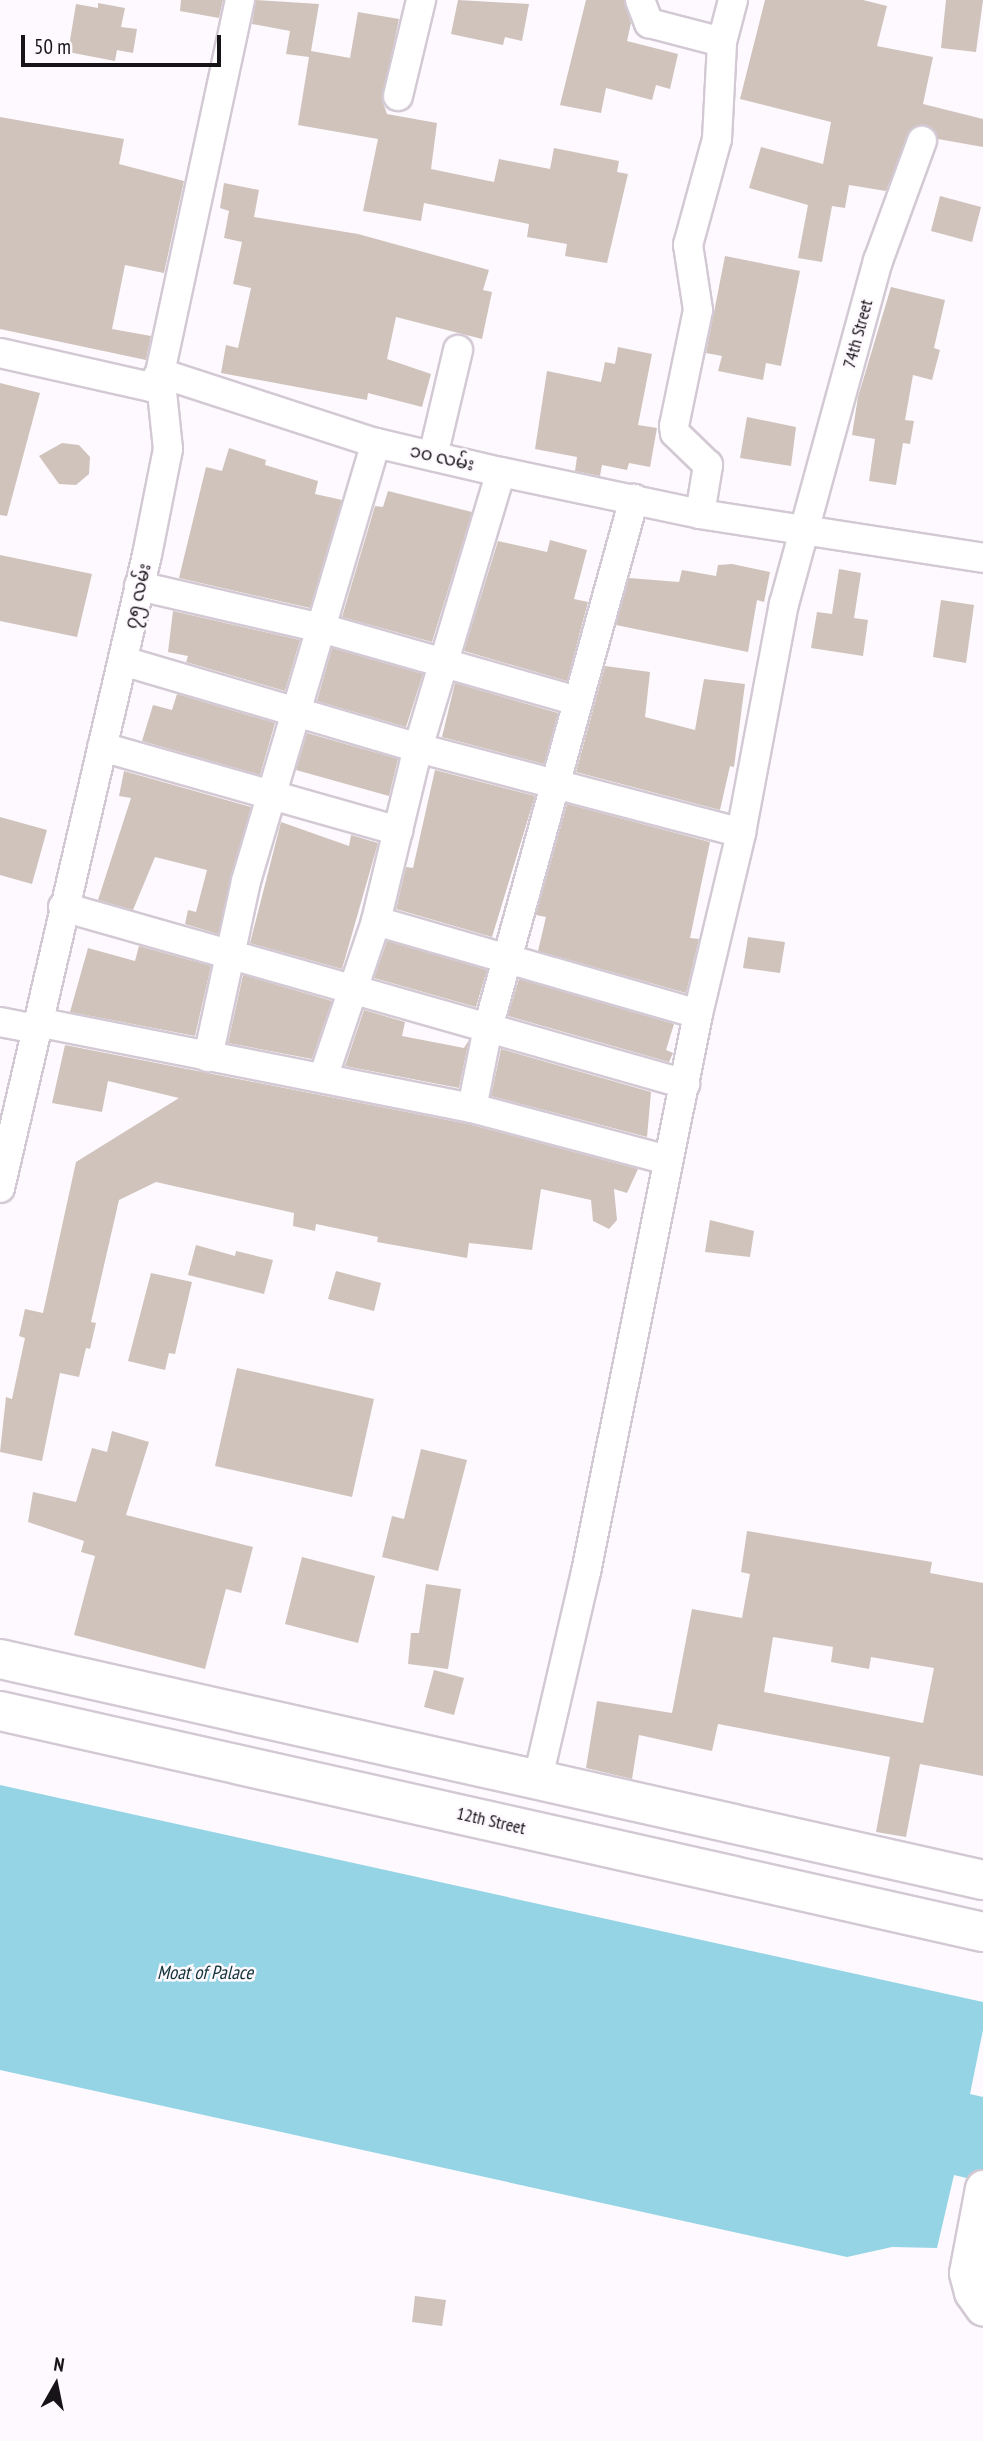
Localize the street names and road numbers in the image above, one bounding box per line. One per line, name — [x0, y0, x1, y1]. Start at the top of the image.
street label: 74th Street — [838, 297, 878, 371]
street label: ၁၀ လမ်း — [408, 440, 476, 476]
street label: ၇၅ လမ်း — [120, 561, 156, 631]
street label: 12th Street — [454, 1803, 528, 1839]

